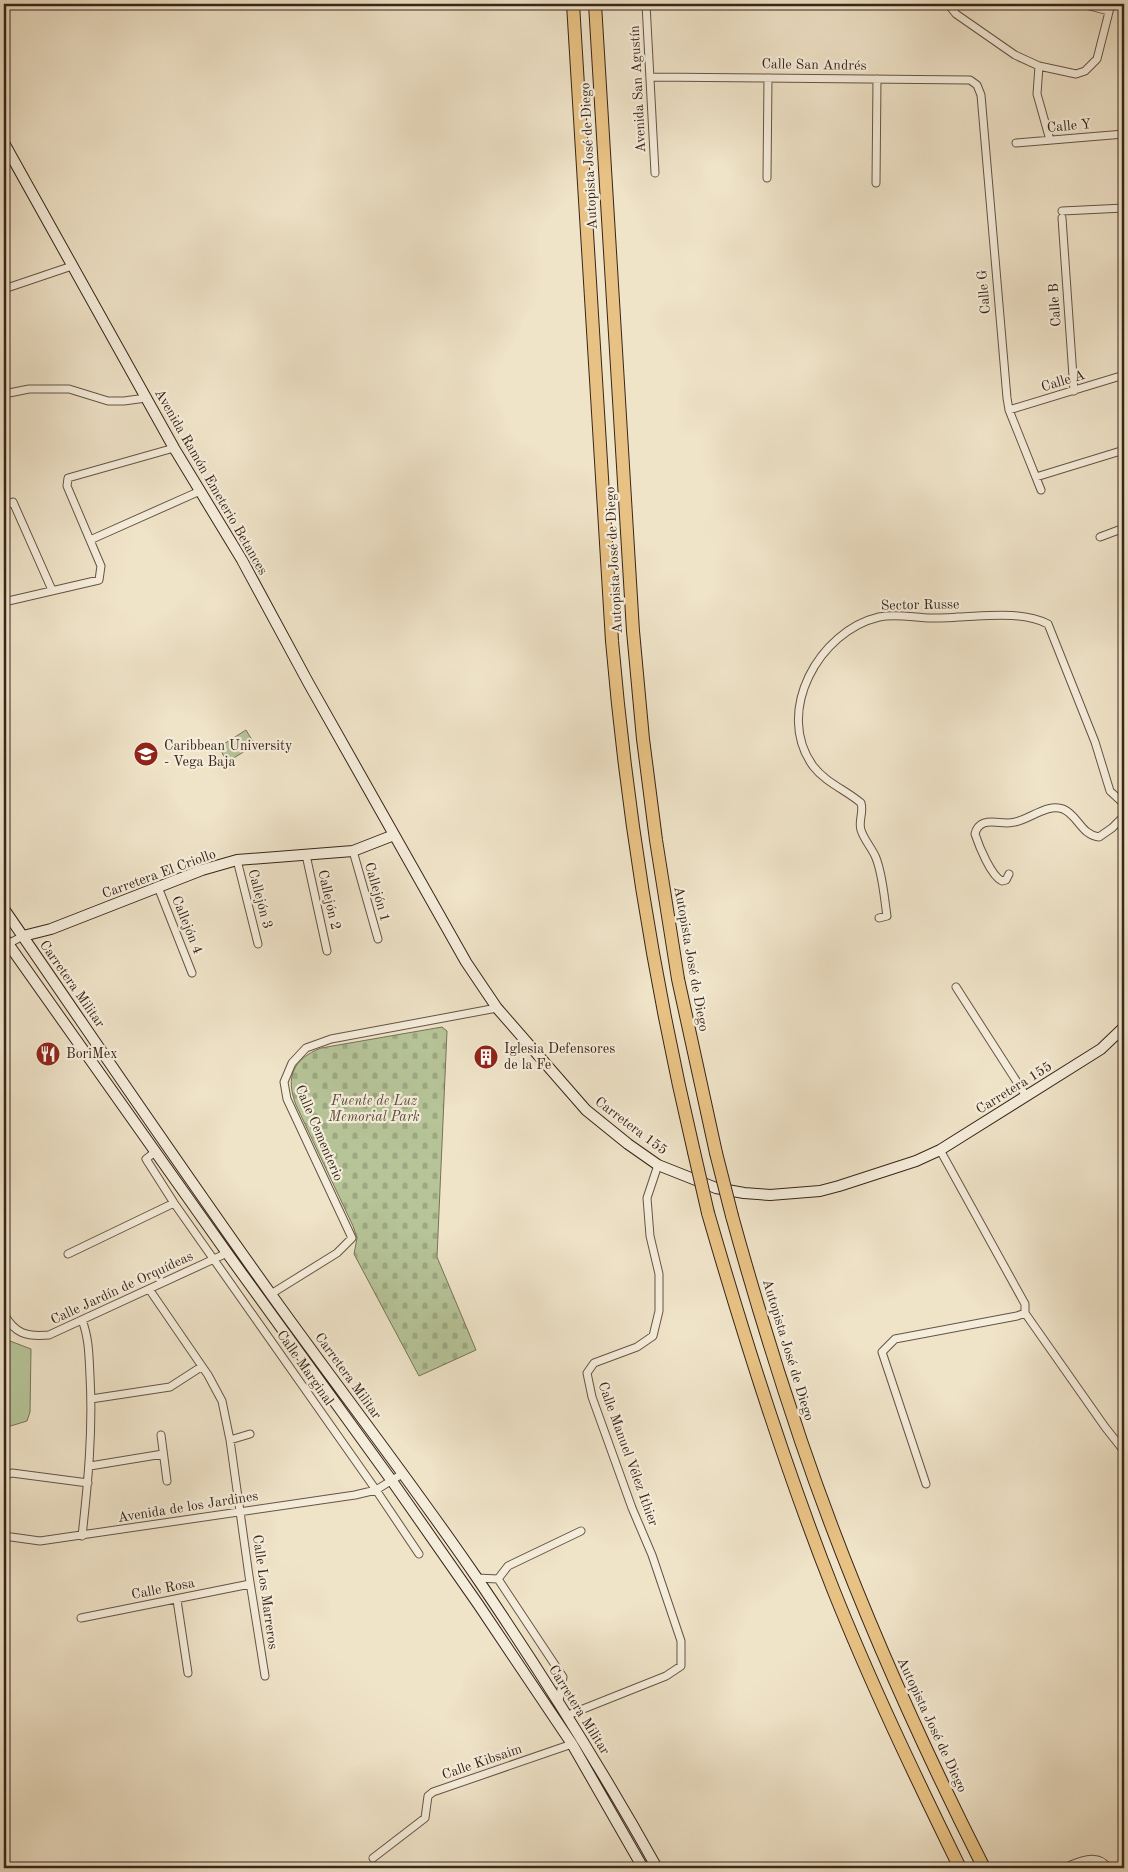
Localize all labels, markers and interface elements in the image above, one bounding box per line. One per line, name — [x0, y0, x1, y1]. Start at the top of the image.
street label: Avenida San Agustín — [628, 24, 648, 153]
street label: Calle San Andrés — [761, 57, 867, 73]
street label: Autopista José de Diego — [578, 82, 600, 230]
street label: Calle Y — [1046, 117, 1092, 135]
street label: Calle G — [975, 269, 993, 315]
street label: Calle B — [1046, 283, 1064, 327]
street label: Calle A — [1039, 368, 1087, 394]
street label: Avenida Ramón Emeterio Betances — [152, 387, 270, 577]
street label: Autopista José de Diego — [603, 486, 625, 634]
street label: Sector Russe — [880, 597, 960, 613]
place label: Caribbean University - Vega Baja — [164, 739, 293, 769]
school or university icon: Caribbean University - Vega Baja — [133, 741, 159, 767]
street label: Carretera El Criollo — [100, 847, 218, 901]
street label: Callejón 1 — [362, 861, 392, 923]
street label: Callejón 3 — [245, 868, 275, 930]
street label: Callejón 2 — [315, 869, 343, 931]
street label: Autopista José de Diego — [671, 885, 711, 1033]
street label: Callejón 4 — [169, 894, 205, 956]
street label: Carretera Militar — [37, 938, 107, 1030]
restaurant icon: BoriMex — [35, 1041, 61, 1067]
place label: Iglesia Defensores de la Fe — [504, 1042, 615, 1072]
building icon: Iglesia Defensores de la Fe — [473, 1044, 499, 1070]
place label: BoriMex — [66, 1047, 118, 1061]
street label: Carretera 155 — [974, 1059, 1054, 1117]
street label: Calle Cementerio — [292, 1083, 346, 1183]
park label: Fuente de Luz Memorial Park — [327, 1094, 420, 1124]
street label: Carretera 155 — [592, 1094, 670, 1158]
street label: Calle Jardín de Orquídeas — [49, 1249, 195, 1327]
street label: Autopista José de Diego — [760, 1278, 816, 1422]
street label: Calle Marginal — [274, 1328, 336, 1408]
street label: Carretera Militar — [312, 1330, 384, 1422]
street label: Calle Manuel Vélez Ithier — [595, 1380, 661, 1528]
street label: Avenida de los Jardines — [117, 1489, 259, 1525]
street label: Calle Los Marreros — [250, 1534, 280, 1650]
street label: Calle Rosa — [130, 1576, 196, 1602]
street label: Autopista José de Diego — [895, 1655, 969, 1795]
street label: Carretera Militar — [546, 1663, 612, 1757]
street label: Calle Kibsaim — [440, 1742, 524, 1782]

